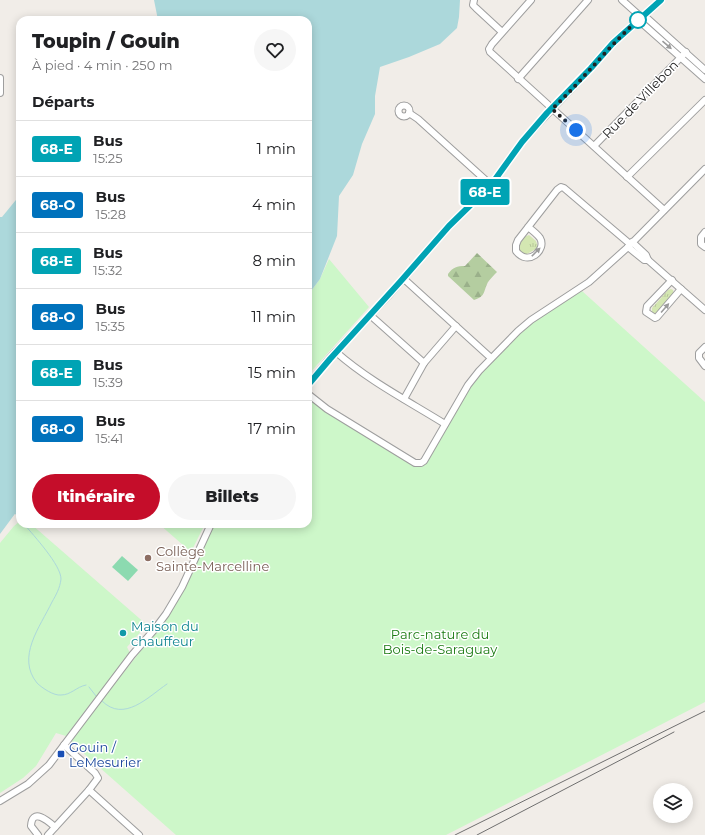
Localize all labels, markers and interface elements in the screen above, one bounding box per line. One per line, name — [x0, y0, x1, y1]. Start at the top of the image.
unlabelled marker — [629, 11, 647, 29]
button: heart — [254, 29, 296, 71]
text: Toupin / Gouin — [32, 30, 180, 53]
one-way arrow — [661, 41, 672, 50]
text: À pied · 4 min · 250 m — [32, 57, 173, 73]
street label: Rue de Villebon — [599, 57, 681, 141]
text: Départs — [32, 92, 95, 111]
your location — [566, 120, 586, 140]
text: Bus — [93, 131, 123, 150]
text: 1 min — [257, 139, 296, 158]
text: 68-E — [40, 140, 73, 158]
text: 15:25 — [93, 150, 123, 166]
line badge: 68-E — [457, 179, 513, 205]
text: 68-E — [469, 183, 501, 201]
text: Bus — [95, 187, 125, 206]
text: 4 min — [252, 195, 296, 214]
text: 68-O — [40, 196, 75, 214]
text: 15:28 — [95, 206, 126, 222]
text: Bus — [93, 243, 123, 262]
one-way arrow — [531, 247, 541, 257]
text: 8 min — [252, 251, 296, 270]
text: 68-E — [40, 252, 73, 270]
text: 15:32 — [93, 262, 122, 278]
text: Bus — [95, 299, 125, 318]
one-way arrow — [660, 303, 670, 313]
text: 11 min — [251, 307, 296, 326]
text: 68-O — [40, 308, 75, 326]
text: 15:35 — [95, 318, 125, 334]
text: Bus — [93, 355, 123, 374]
text: 15 min — [248, 363, 296, 382]
text: 68-E — [40, 364, 73, 382]
text: 15:39 — [93, 374, 123, 390]
text: Bus — [95, 411, 125, 430]
text: 17 min — [248, 419, 296, 438]
text: 68-O — [40, 420, 75, 438]
text: 15:41 — [95, 430, 123, 446]
button: Itinéraire — [32, 474, 160, 520]
button: Billets — [168, 474, 296, 520]
place label: Collège Sainte-Marcelline — [156, 543, 269, 574]
marker: Collège Sainte-Marcelline — [143, 553, 153, 563]
place label: Maison du chauffeur — [131, 618, 199, 649]
park label: Parc-nature du Bois-de-Saraguay — [383, 626, 498, 657]
marker: Maison du chauffeur — [118, 628, 128, 638]
place label: Gouin / LeMesurier — [69, 739, 141, 770]
marker: Gouin / LeMesurier — [56, 749, 66, 759]
map controls — [653, 783, 693, 823]
button: layers — [653, 783, 693, 823]

